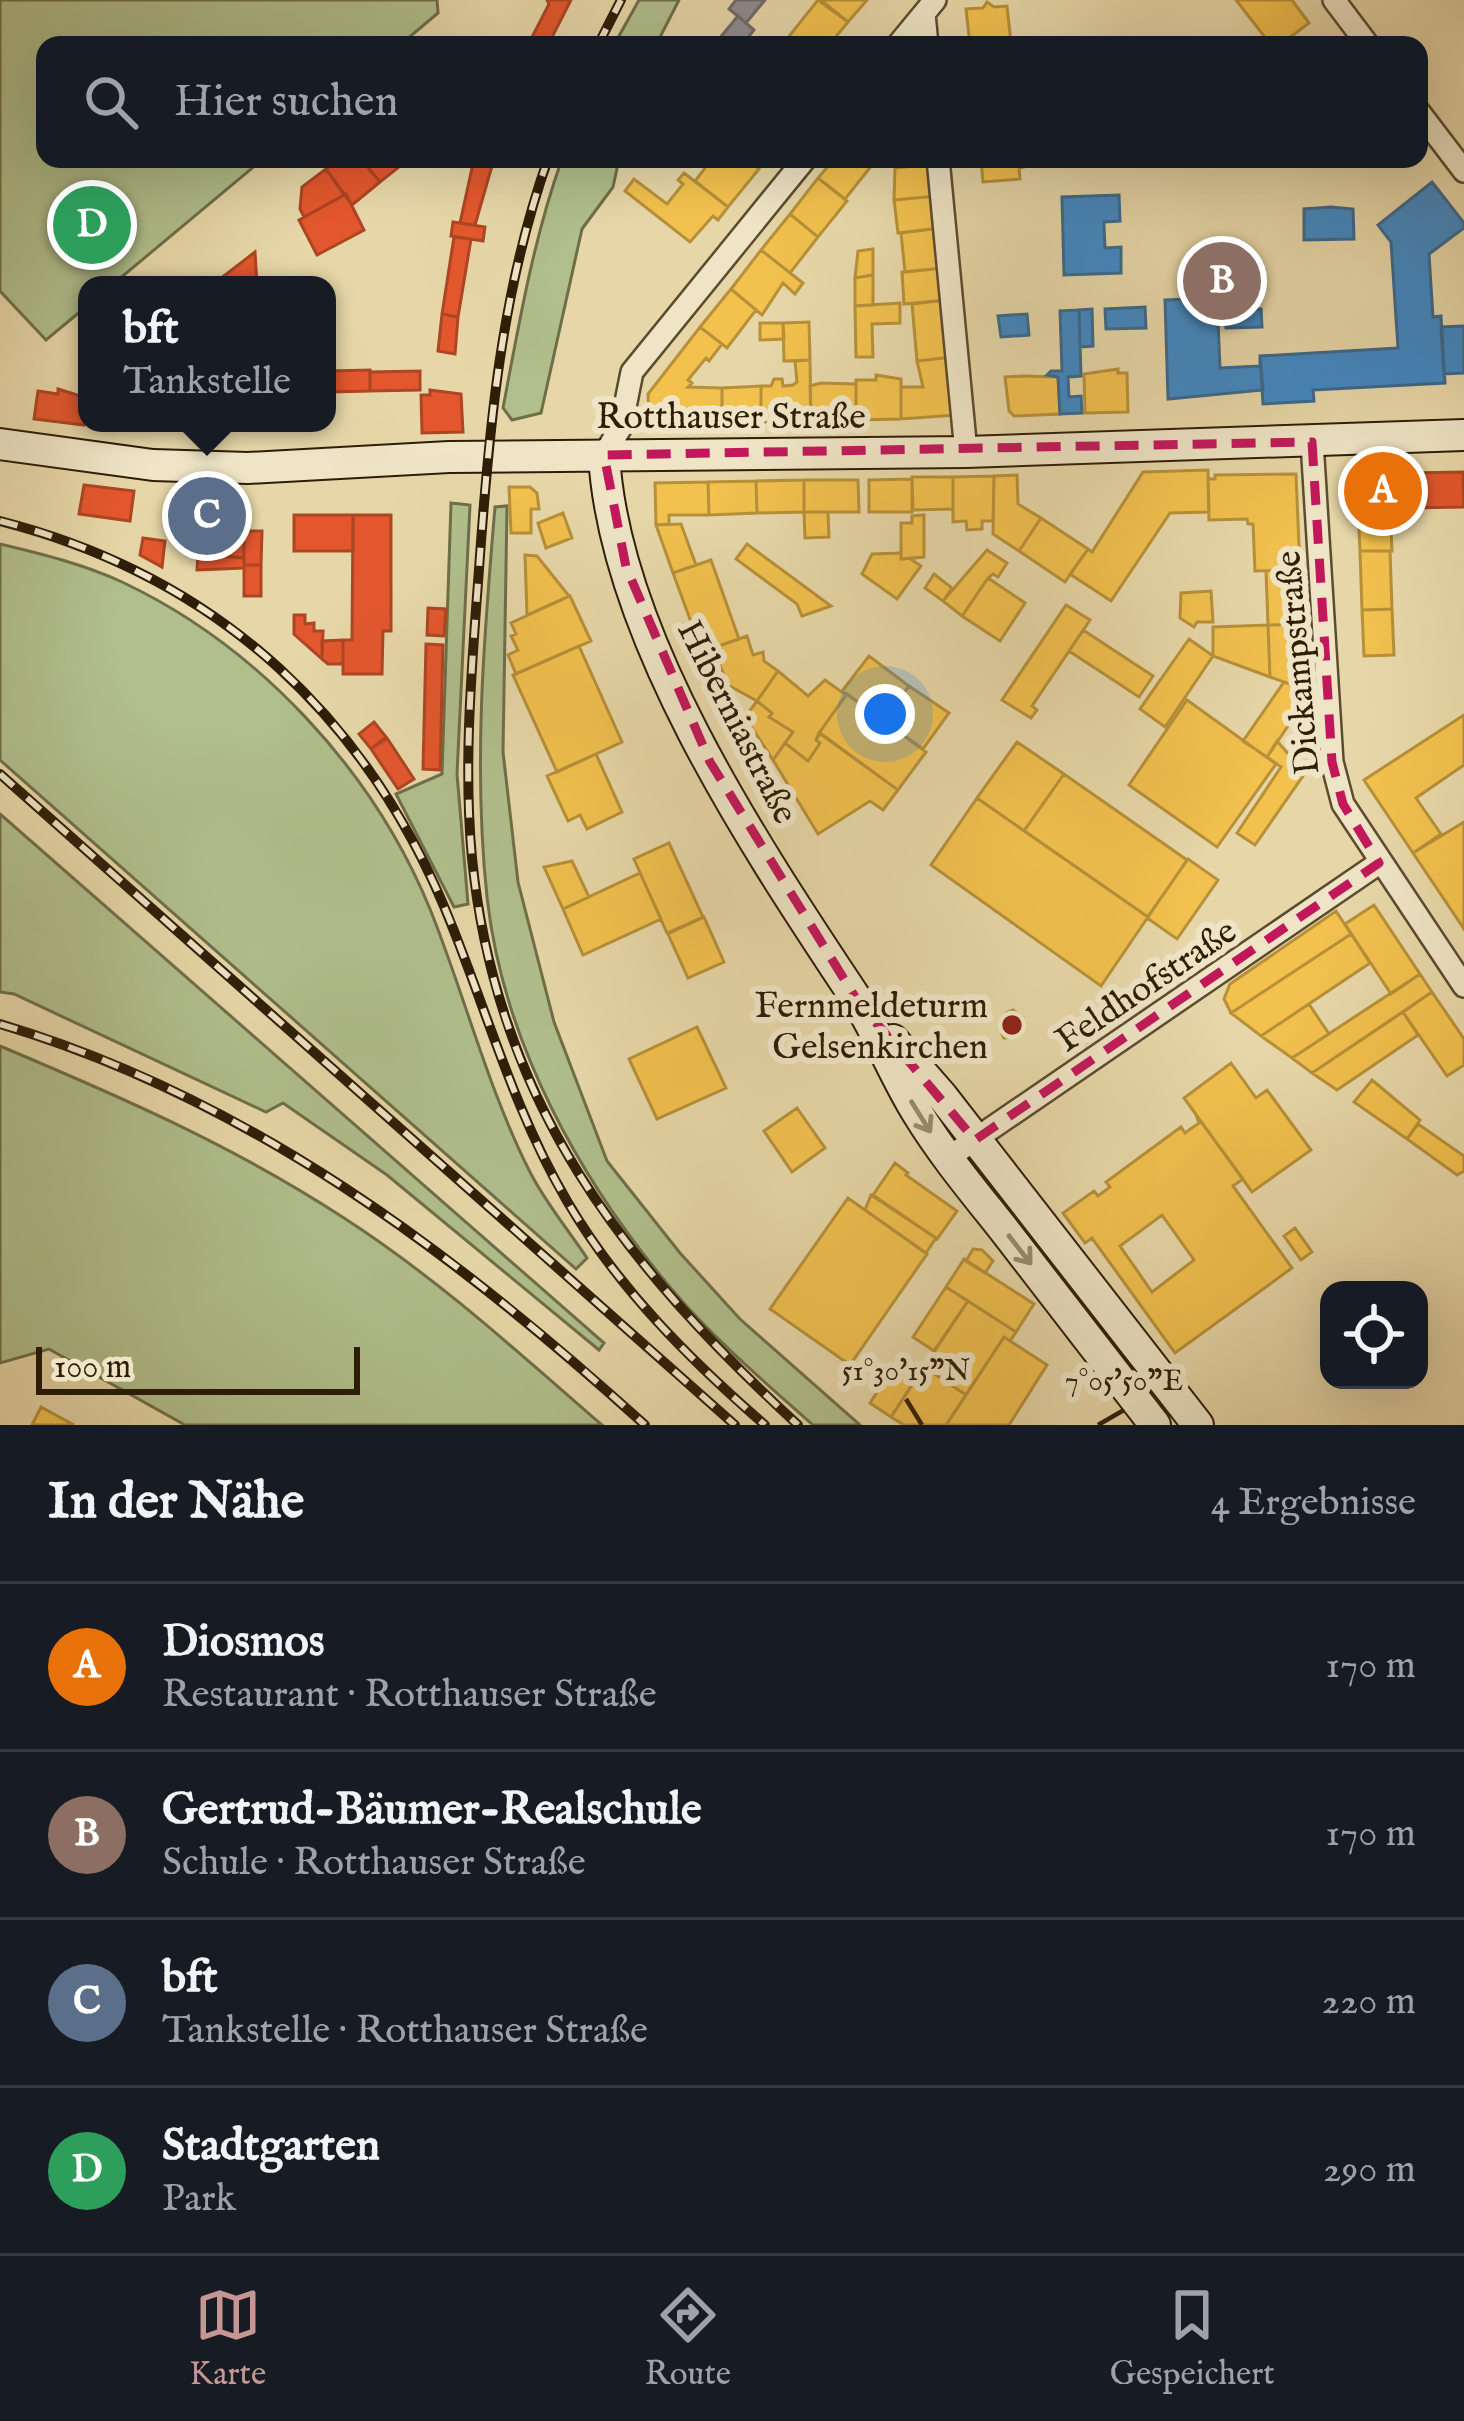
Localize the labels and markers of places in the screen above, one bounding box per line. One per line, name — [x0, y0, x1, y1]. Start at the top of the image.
pin: D — [53, 180, 131, 270]
pin: B — [1183, 236, 1261, 326]
pin: A — [1344, 446, 1422, 536]
pin: C — [168, 471, 246, 561]
place label: Fernmeldeturm Gelsenkirchen — [755, 984, 988, 1071]
marker: Fernmeldeturm Gelsenkirchen — [999, 1012, 1025, 1038]

